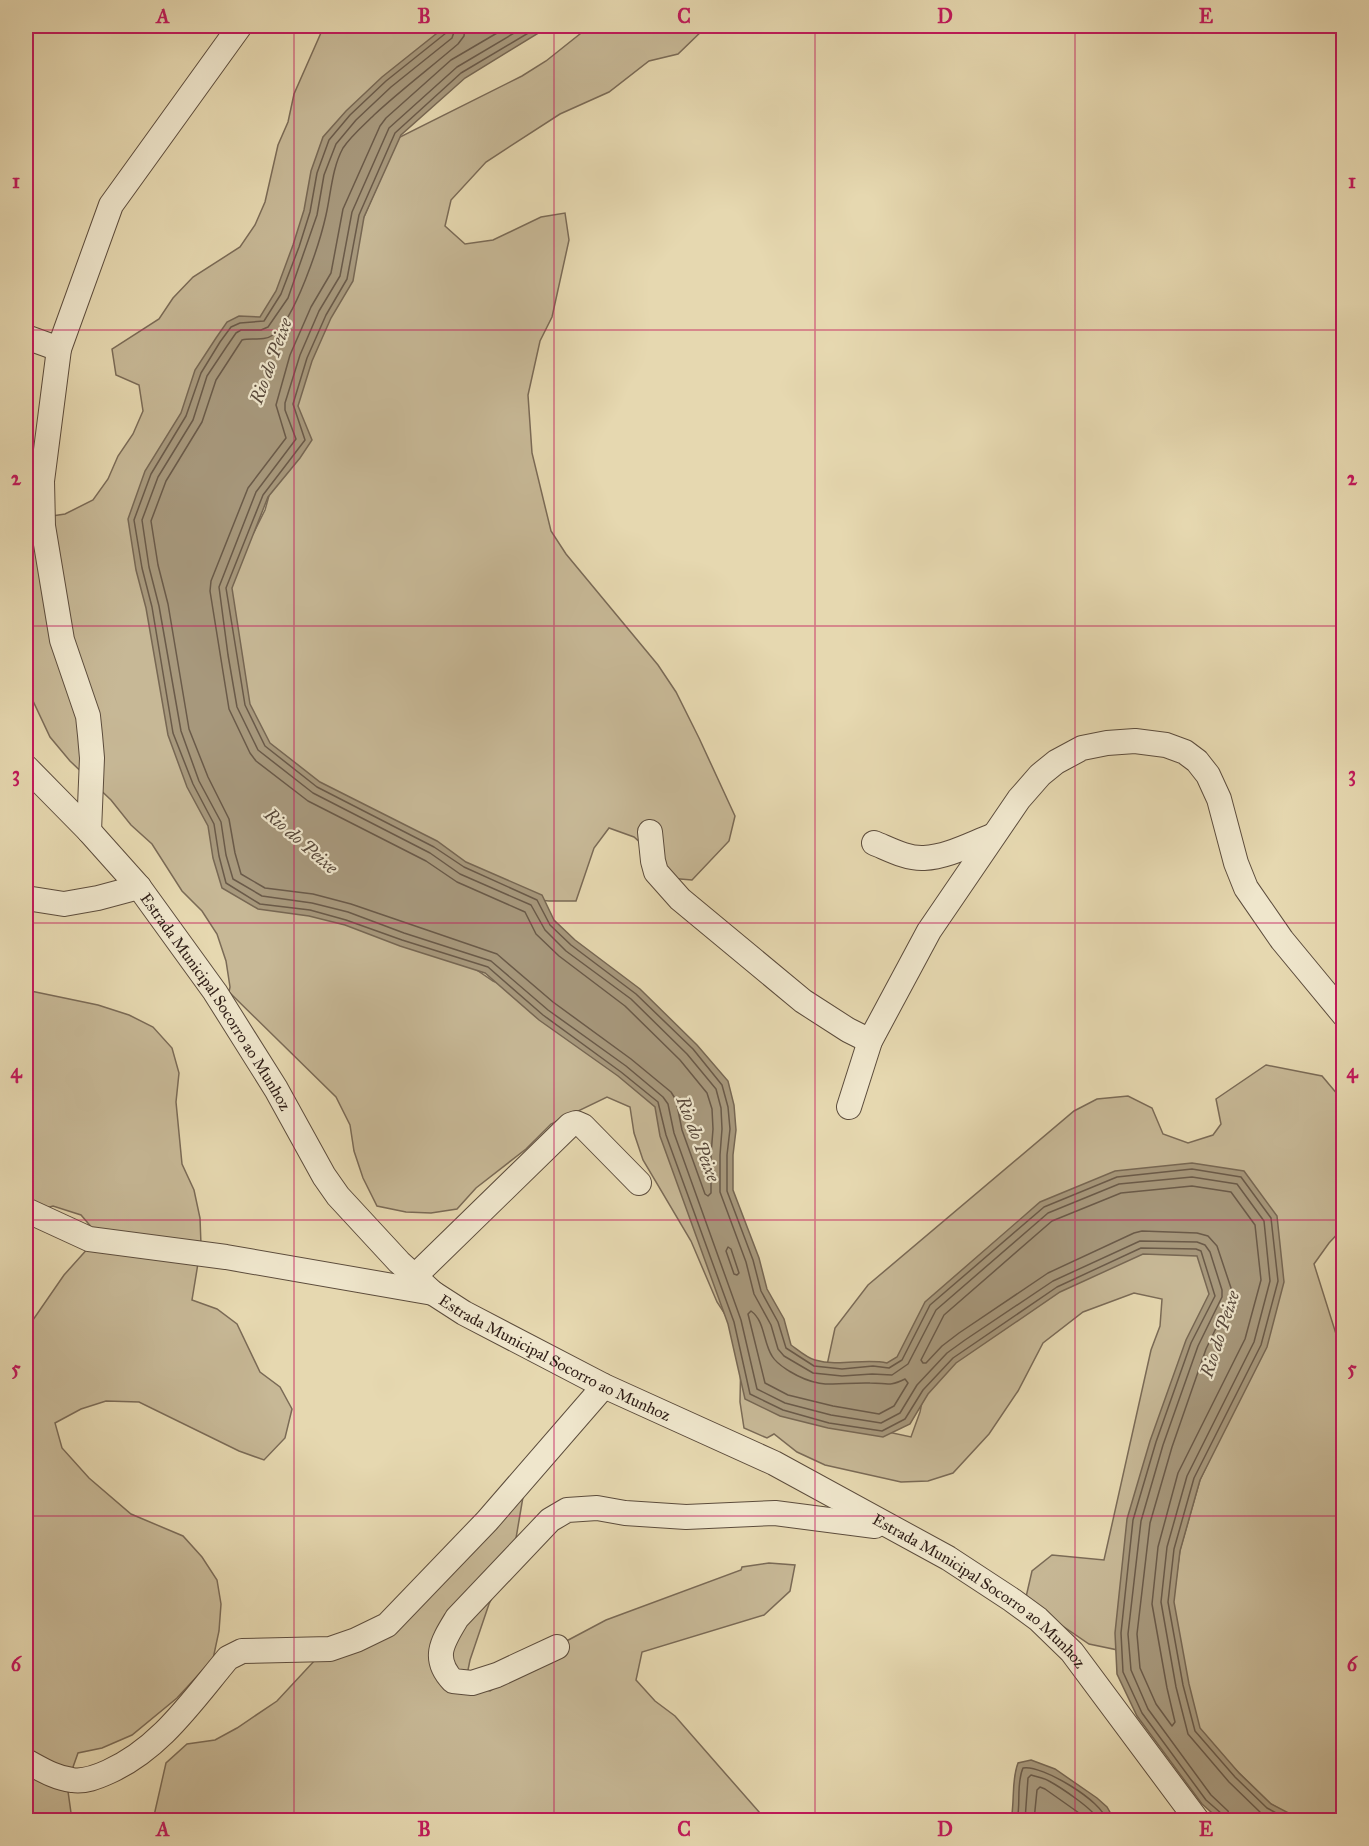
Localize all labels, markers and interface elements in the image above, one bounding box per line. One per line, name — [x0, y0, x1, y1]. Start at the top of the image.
text: A — [154, 4, 170, 28]
text: B — [417, 4, 431, 28]
text: C — [677, 4, 691, 28]
text: D — [937, 4, 953, 28]
text: E — [1199, 4, 1214, 28]
text: 1 — [12, 169, 20, 193]
text: 1 — [1348, 169, 1356, 193]
water label: Rio do Peixe — [245, 314, 297, 408]
text: 2 — [11, 466, 22, 490]
text: 2 — [1347, 466, 1358, 490]
text: 3 — [12, 762, 20, 787]
text: 3 — [1348, 762, 1356, 787]
water label: Rio do Peixe — [259, 803, 343, 880]
street label: Estrada Municipal Socorro ao Munhoz — [136, 889, 295, 1114]
text: 4 — [10, 1059, 22, 1084]
text: 4 — [1346, 1059, 1358, 1084]
water label: Rio do Peixe — [671, 1092, 725, 1186]
water label: Rio do Peixe — [1195, 1287, 1245, 1381]
street label: Estrada Municipal Socorro ao Munhoz — [435, 1291, 674, 1425]
text: 5 — [11, 1356, 21, 1380]
text: 5 — [1347, 1356, 1357, 1380]
street label: Estrada Municipal Socorro ao Munhoz — [869, 1510, 1090, 1672]
text: 6 — [11, 1652, 23, 1676]
text: 6 — [1347, 1652, 1359, 1676]
text: A — [154, 1817, 170, 1841]
text: B — [417, 1817, 431, 1841]
text: C — [677, 1817, 691, 1841]
text: D — [937, 1817, 953, 1841]
text: E — [1199, 1817, 1214, 1841]

